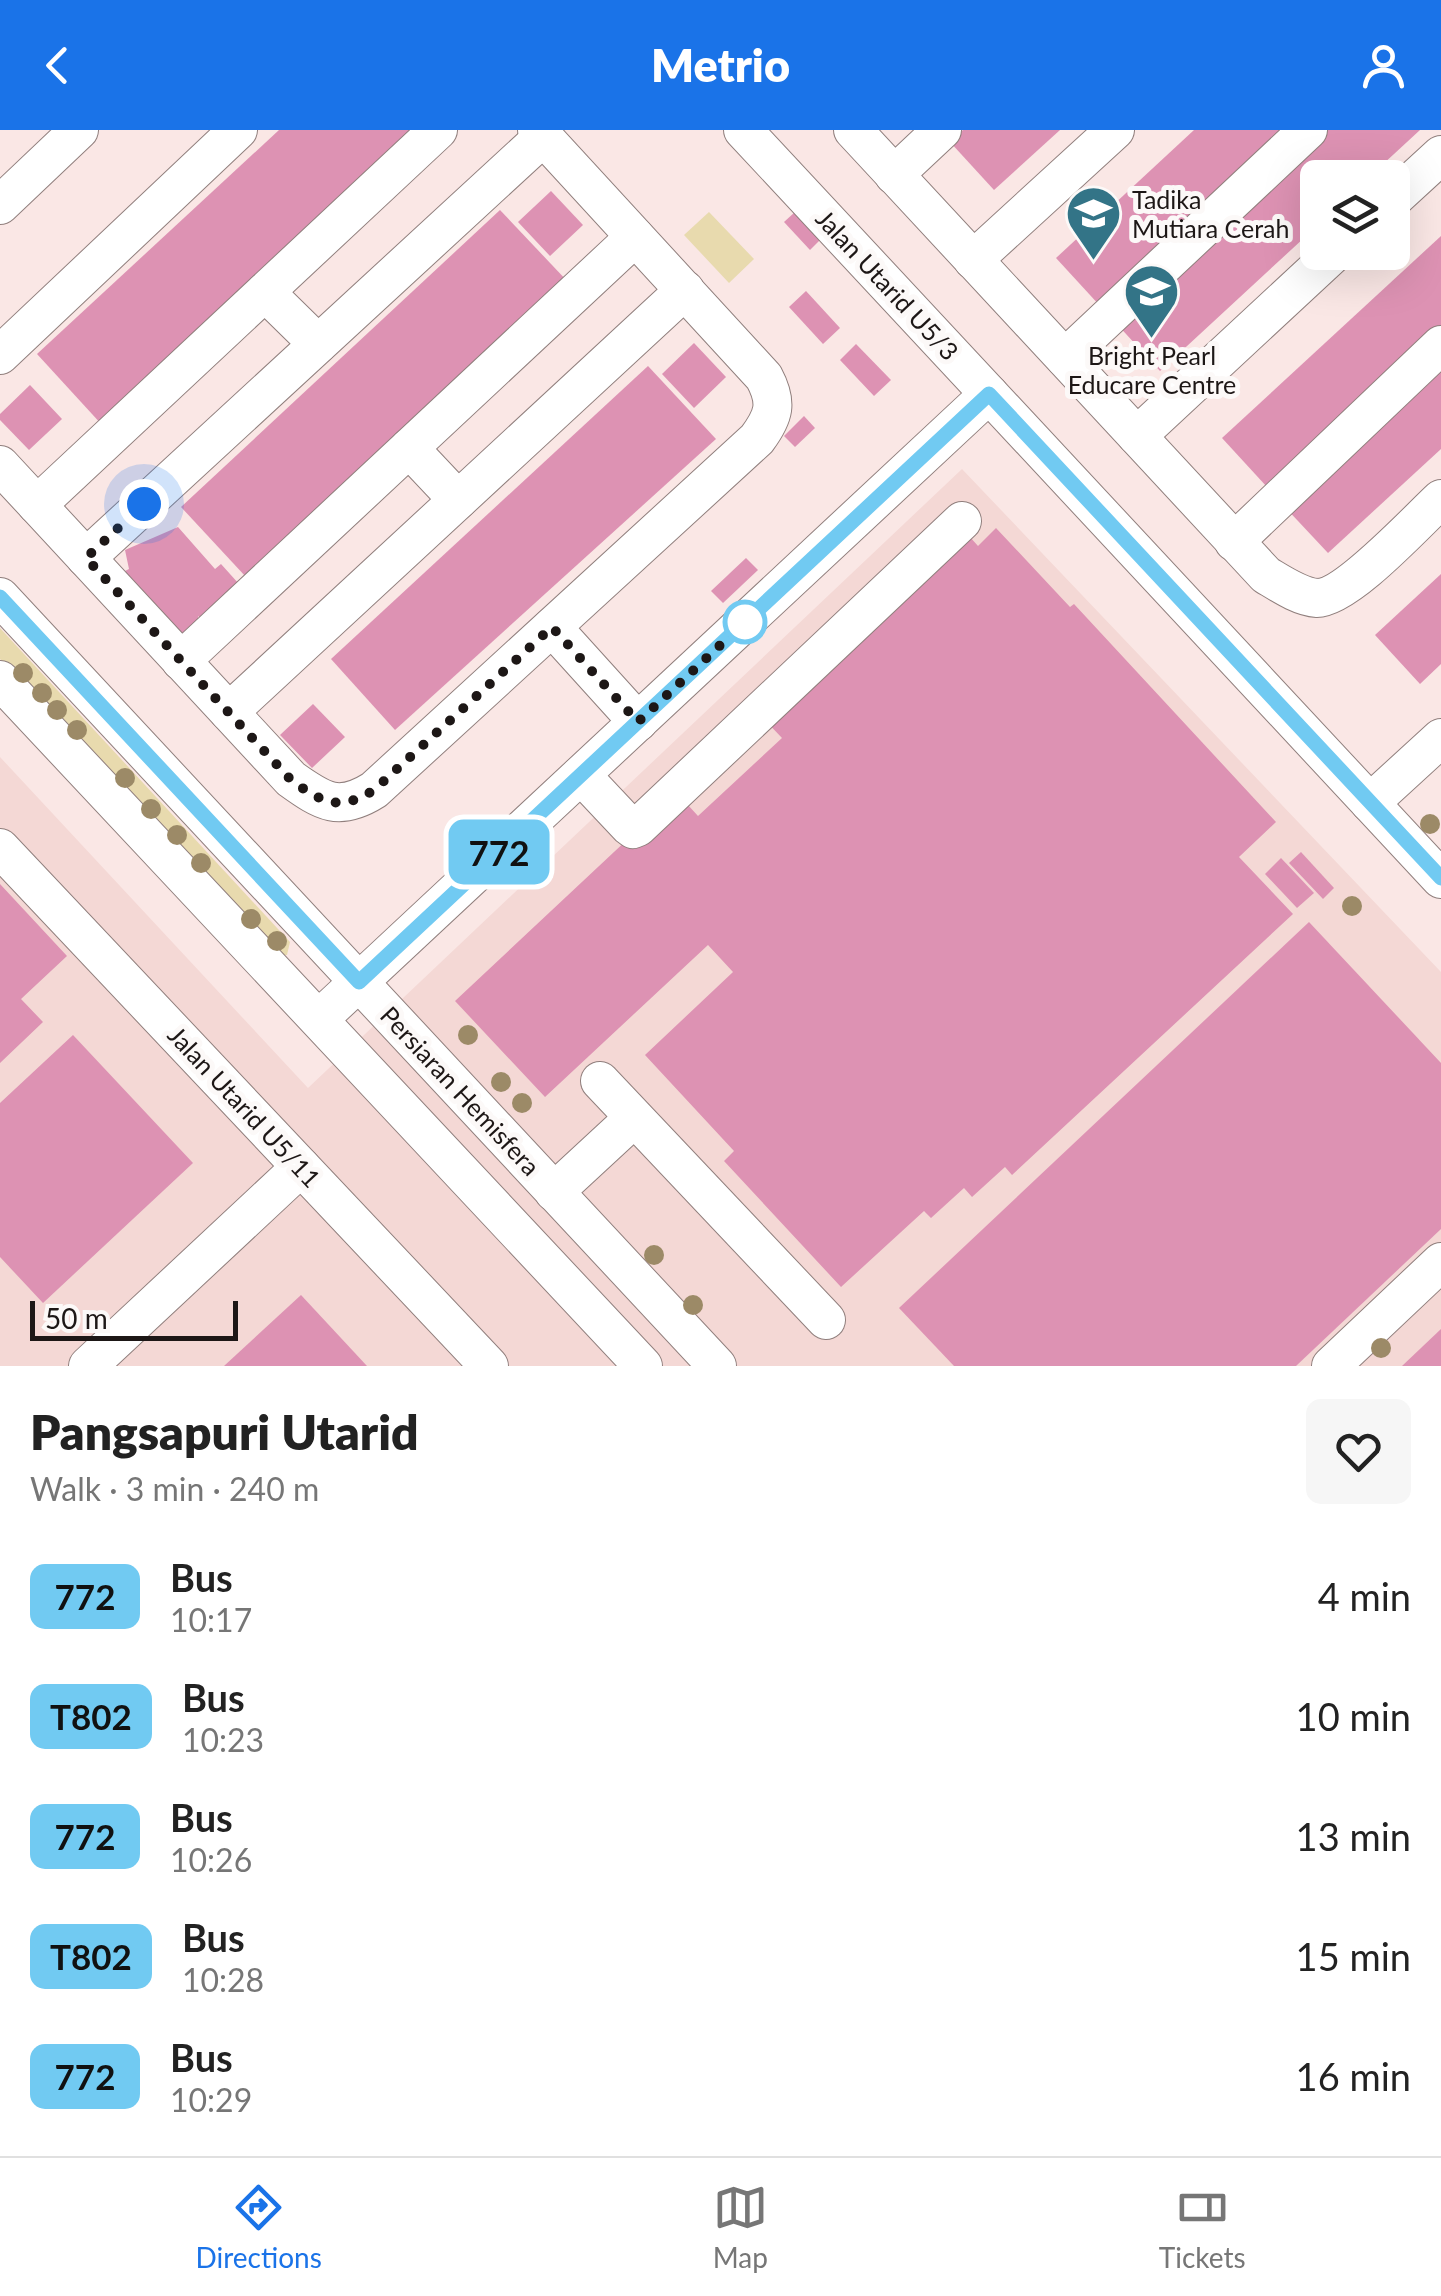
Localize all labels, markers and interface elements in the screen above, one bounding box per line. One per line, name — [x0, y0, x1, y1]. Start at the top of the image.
icon: back — [30, 38, 85, 93]
text: Metrio — [651, 38, 790, 92]
icon: person — [1356, 38, 1411, 93]
map controls — [1300, 160, 1410, 270]
button: layers — [1300, 160, 1410, 270]
school or university icon: Tadika Mutiara Cerah — [1063, 184, 1123, 263]
place label: Tadika Mutiara Cerah — [1132, 184, 1289, 243]
street label: Jalan Utarid U5/3 — [810, 203, 965, 366]
school or university icon: Bright Pearl Educare Centre — [1122, 261, 1182, 340]
place label: Bright Pearl Educare Centre — [1068, 340, 1236, 399]
your location — [119, 479, 169, 529]
unlabelled marker — [724, 601, 766, 643]
line badge: 772 — [442, 820, 556, 884]
text: 772 — [469, 831, 529, 873]
street label: Persiaran Hemisfera — [375, 1000, 547, 1181]
street label: Jalan Utarid U5/11 — [162, 1020, 327, 1193]
scale bar — [30, 1296, 238, 1340]
text: 50 m — [45, 1301, 108, 1335]
button: heart — [1306, 1399, 1411, 1504]
text: Pangsapuri Utarid — [30, 1403, 419, 1460]
text: Walk · 3 min · 240 m — [30, 1469, 319, 1508]
text: Bus — [170, 1554, 233, 1600]
text: 4 min — [1318, 1573, 1411, 1619]
text: 772 — [55, 1575, 115, 1617]
text: 10:17 — [170, 1600, 252, 1639]
text: Bus — [182, 1674, 245, 1720]
text: 10 min — [1296, 1693, 1411, 1739]
text: T802 — [50, 1695, 132, 1737]
text: 10:23 — [182, 1720, 264, 1759]
text: Bus — [170, 1794, 233, 1840]
text: 13 min — [1296, 1813, 1411, 1859]
text: 772 — [55, 1815, 115, 1857]
text: 10:26 — [170, 1840, 252, 1879]
text: Bus — [182, 1914, 245, 1960]
text: 15 min — [1296, 1933, 1411, 1979]
text: T802 — [50, 1935, 132, 1977]
text: 10:28 — [182, 1960, 264, 1999]
text: Bus — [170, 2034, 233, 2080]
text: 16 min — [1296, 2053, 1411, 2099]
text: 772 — [55, 2055, 115, 2097]
text: 10:29 — [170, 2080, 252, 2119]
tab: Directions — [195, 2180, 322, 2274]
tab: Map — [713, 2180, 768, 2274]
tab: Tickets — [1159, 2180, 1246, 2274]

